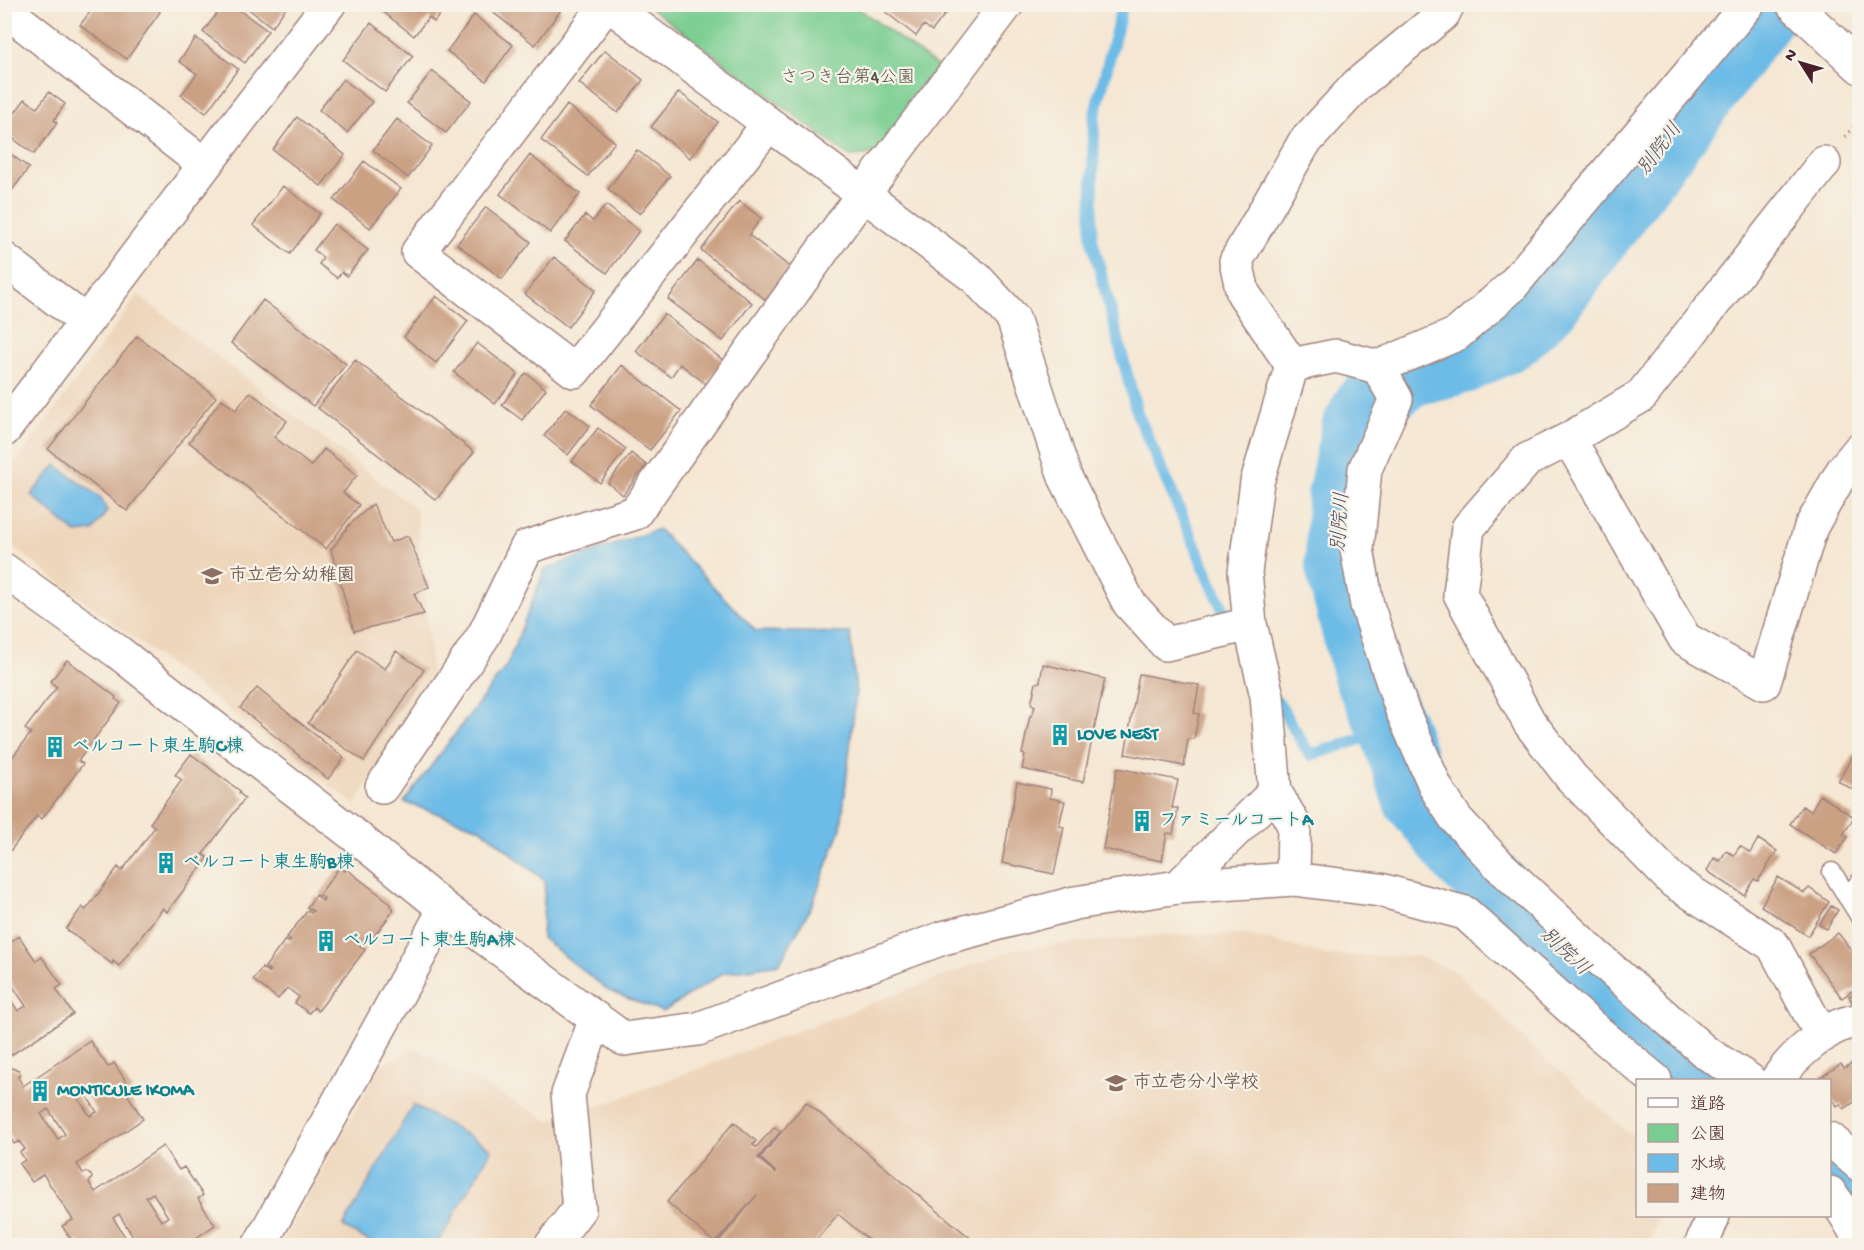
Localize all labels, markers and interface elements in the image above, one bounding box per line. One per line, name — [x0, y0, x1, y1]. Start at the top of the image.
north arrow — [1771, 33, 1831, 93]
text: N — [1781, 46, 1803, 66]
park label: さつき台第4公園 — [781, 67, 915, 89]
water label: 別院川 — [1633, 119, 1688, 181]
water label: 別院川 — [1327, 491, 1356, 553]
school or university icon: 市立壱分幼稚園 — [200, 564, 224, 588]
place label: 市立壱分幼稚園 — [229, 565, 355, 587]
building icon: LOVE NEST — [1048, 723, 1072, 747]
place label: LOVE NEST — [1077, 725, 1159, 746]
building icon: ベルコート東生駒C棟 — [43, 735, 67, 759]
place label: ベルコート東生駒C棟 — [72, 736, 244, 758]
building icon: ファミールコートA — [1130, 809, 1154, 833]
place label: ファミールコートA — [1159, 811, 1314, 832]
building icon: ベルコート東生駒B棟 — [154, 851, 178, 875]
place label: ベルコート東生駒B棟 — [183, 852, 354, 874]
water label: 別院川 — [1534, 923, 1594, 982]
building icon: ベルコート東生駒A棟 — [314, 929, 338, 953]
place label: ベルコート東生駒A棟 — [343, 930, 516, 952]
school or university icon: 市立壱分小学校 — [1104, 1071, 1128, 1095]
place label: 市立壱分小学校 — [1133, 1072, 1259, 1094]
building icon: MONTICULE IKOMA — [28, 1079, 52, 1103]
legend — [1636, 1079, 1831, 1217]
place label: MONTICULE IKOMA — [57, 1081, 195, 1102]
text: 道路 — [1690, 1094, 1726, 1116]
text: 公園 — [1690, 1125, 1726, 1146]
text: 水域 — [1690, 1154, 1726, 1176]
text: 建物 — [1690, 1184, 1726, 1206]

